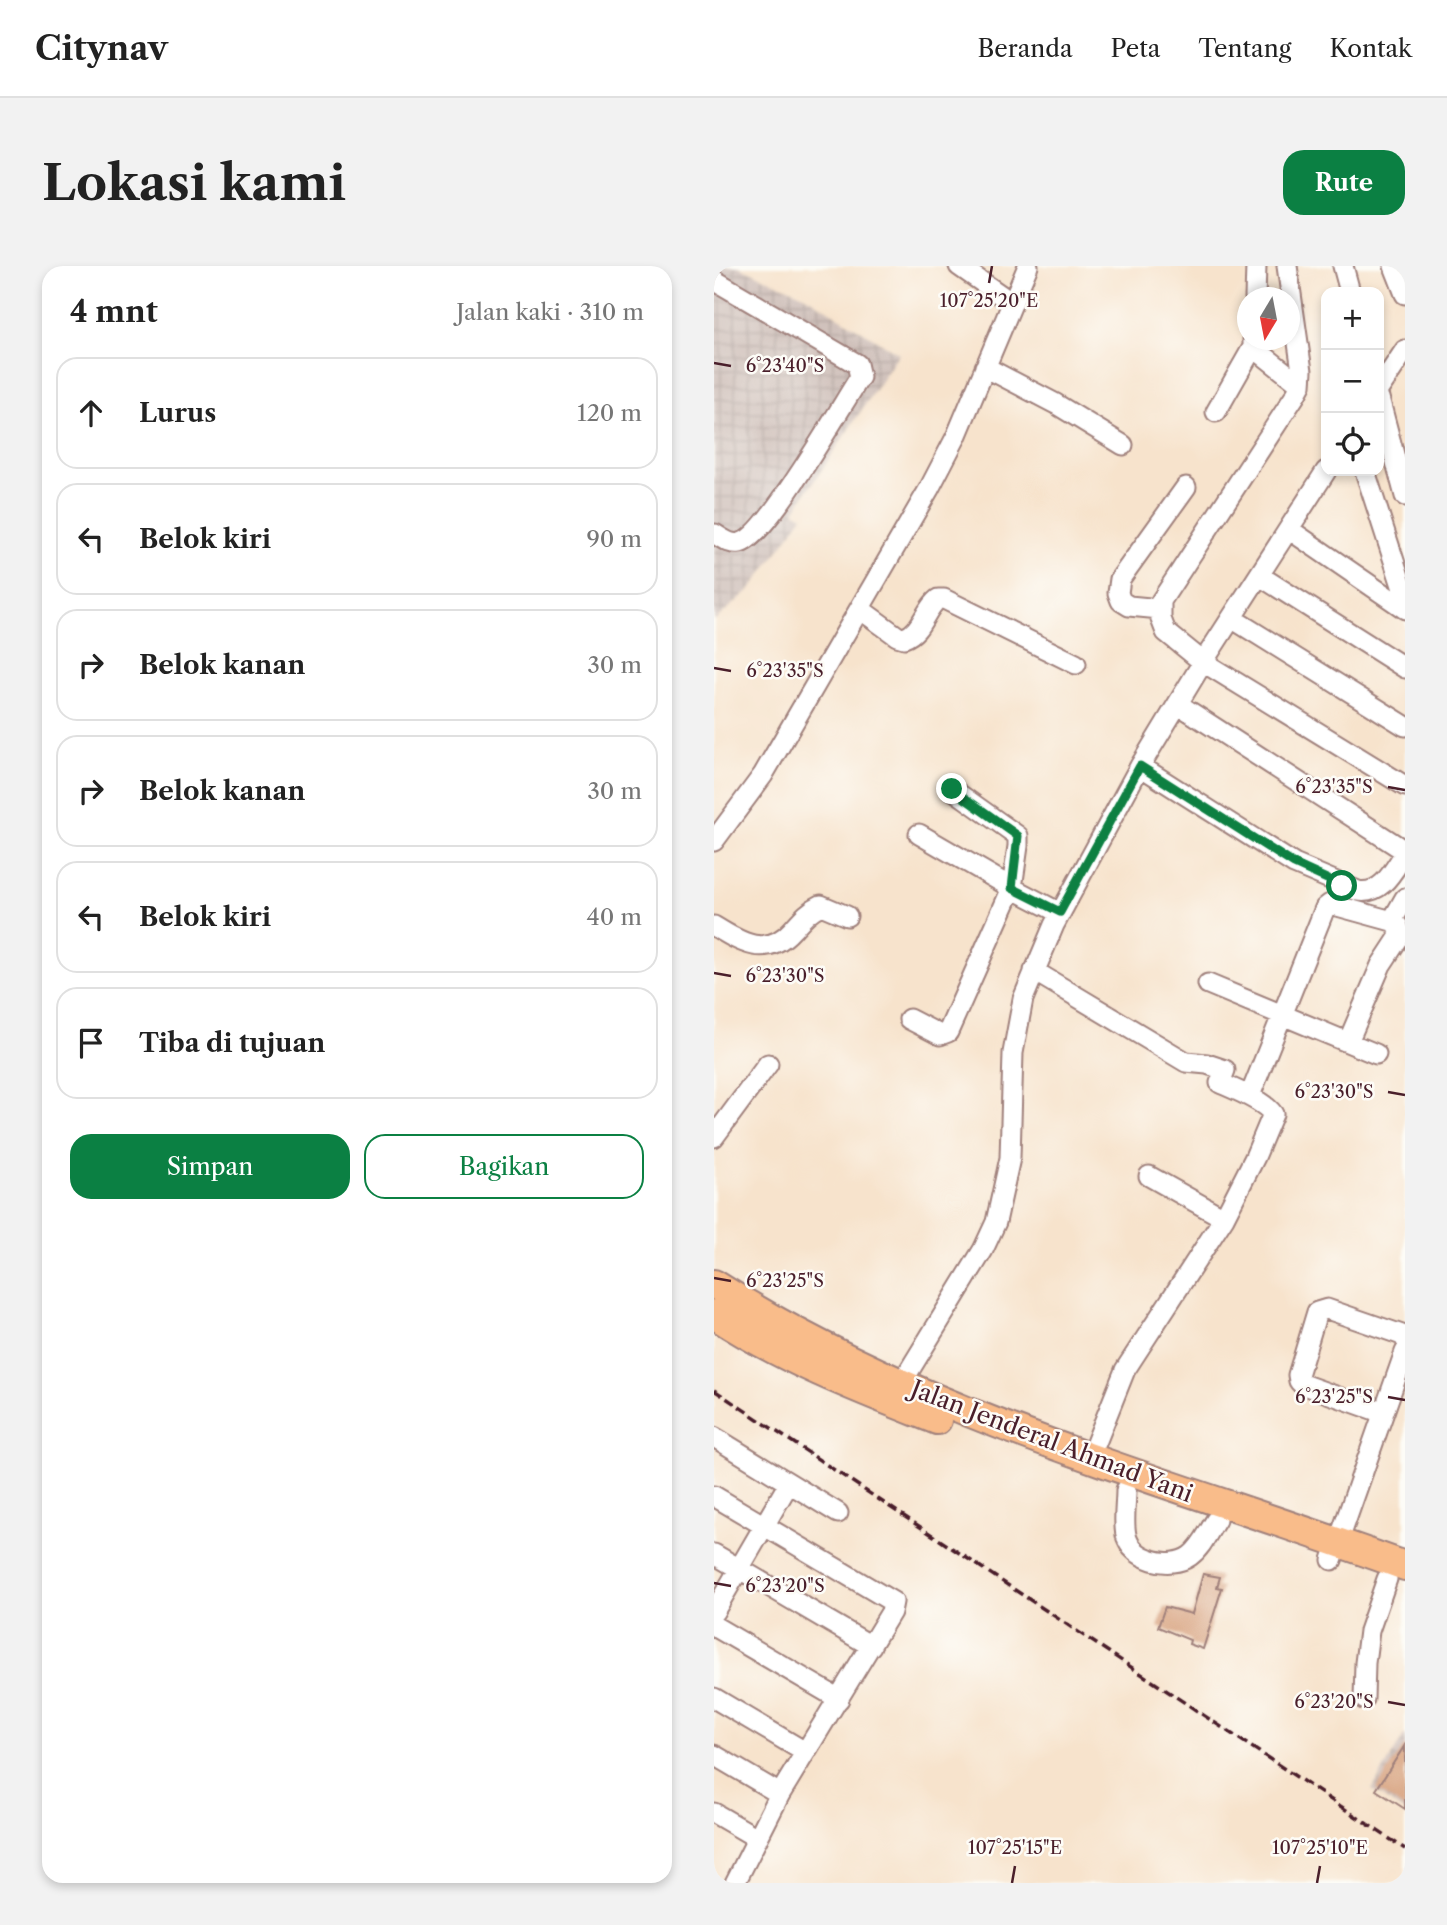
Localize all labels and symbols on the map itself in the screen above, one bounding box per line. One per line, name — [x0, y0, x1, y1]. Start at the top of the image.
north arrow — [1237, 287, 1300, 350]
text: 107°25'20"E — [940, 290, 1038, 312]
text: 6°23'40"S — [746, 355, 824, 377]
text: 6°23'35"S — [746, 660, 824, 682]
route end — [936, 773, 967, 804]
text: 6°23'35"S — [1295, 776, 1373, 798]
route start — [1326, 870, 1357, 901]
text: 6°23'30"S — [745, 965, 825, 987]
text: 6°23'30"S — [1294, 1081, 1374, 1103]
text: 6°23'25"S — [746, 1270, 824, 1292]
street label: Jalan Jenderal Ahmad Yani — [903, 1372, 1197, 1508]
text: 6°23'25"S — [1295, 1386, 1373, 1408]
text: 6°23'20"S — [745, 1575, 825, 1597]
text: 6°23'20"S — [1294, 1691, 1374, 1713]
text: 107°25'15"E — [968, 1837, 1062, 1859]
text: 107°25'10"E — [1272, 1837, 1368, 1859]

